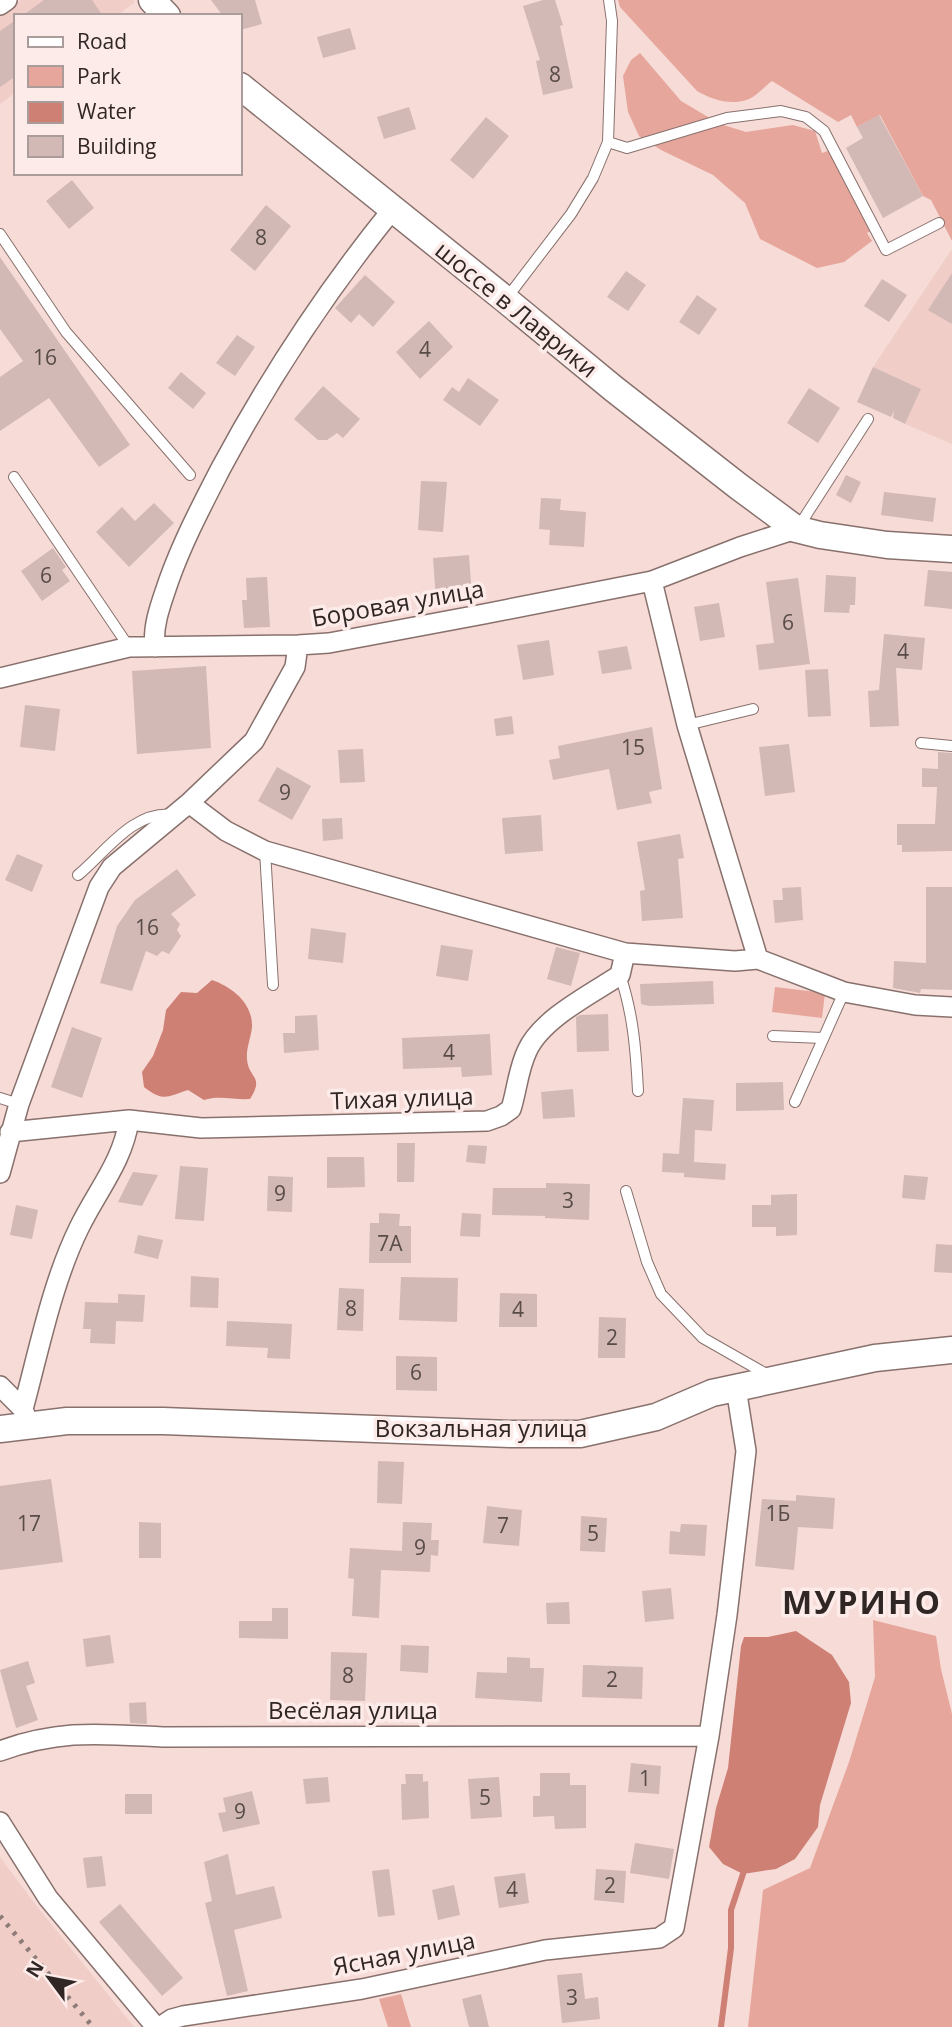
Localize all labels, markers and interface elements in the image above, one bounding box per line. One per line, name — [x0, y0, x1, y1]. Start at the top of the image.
legend — [14, 14, 242, 175]
text: Road — [77, 27, 127, 55]
house number: 8 — [549, 60, 561, 88]
text: Park — [77, 62, 121, 90]
text: Water — [77, 97, 136, 125]
text: Building — [77, 132, 156, 160]
house number: 8 — [255, 223, 267, 251]
street label: шоссе в Лаврики — [429, 233, 605, 385]
house number: 4 — [419, 335, 431, 363]
house number: 16 — [33, 343, 57, 371]
house number: 6 — [40, 561, 52, 589]
street label: Боровая улица — [309, 571, 486, 634]
house number: 6 — [782, 608, 794, 636]
house number: 4 — [897, 637, 909, 665]
house number: 15 — [621, 733, 645, 761]
house number: 9 — [279, 778, 291, 806]
house number: 16 — [135, 913, 159, 941]
house number: 4 — [443, 1038, 455, 1066]
street label: Тихая улица — [330, 1079, 474, 1116]
house number: 9 — [274, 1179, 286, 1207]
house number: 3 — [562, 1186, 574, 1214]
house number: 7А — [377, 1229, 403, 1257]
house number: 8 — [345, 1294, 357, 1322]
house number: 4 — [512, 1295, 524, 1323]
house number: 2 — [606, 1323, 618, 1351]
house number: 6 — [410, 1358, 422, 1386]
street label: Вокзальная улица — [375, 1411, 587, 1444]
house number: 1Б — [766, 1499, 790, 1527]
house number: 17 — [17, 1509, 41, 1537]
house number: 7 — [497, 1511, 509, 1539]
house number: 5 — [587, 1519, 599, 1547]
house number: 9 — [414, 1533, 426, 1561]
district label: МУРИНО — [782, 1580, 942, 1623]
house number: 8 — [342, 1661, 354, 1689]
house number: 2 — [606, 1665, 618, 1693]
street label: Весёлая улица — [268, 1693, 438, 1726]
house number: 1 — [639, 1764, 651, 1792]
house number: 5 — [479, 1783, 491, 1811]
house number: 9 — [234, 1797, 246, 1825]
house number: 2 — [604, 1871, 616, 1899]
house number: 4 — [506, 1875, 518, 1903]
street label: Ясная улица — [330, 1923, 478, 1982]
north arrow — [14, 1943, 84, 2013]
text: N — [19, 1956, 50, 1982]
house number: 3 — [566, 1983, 578, 2011]

